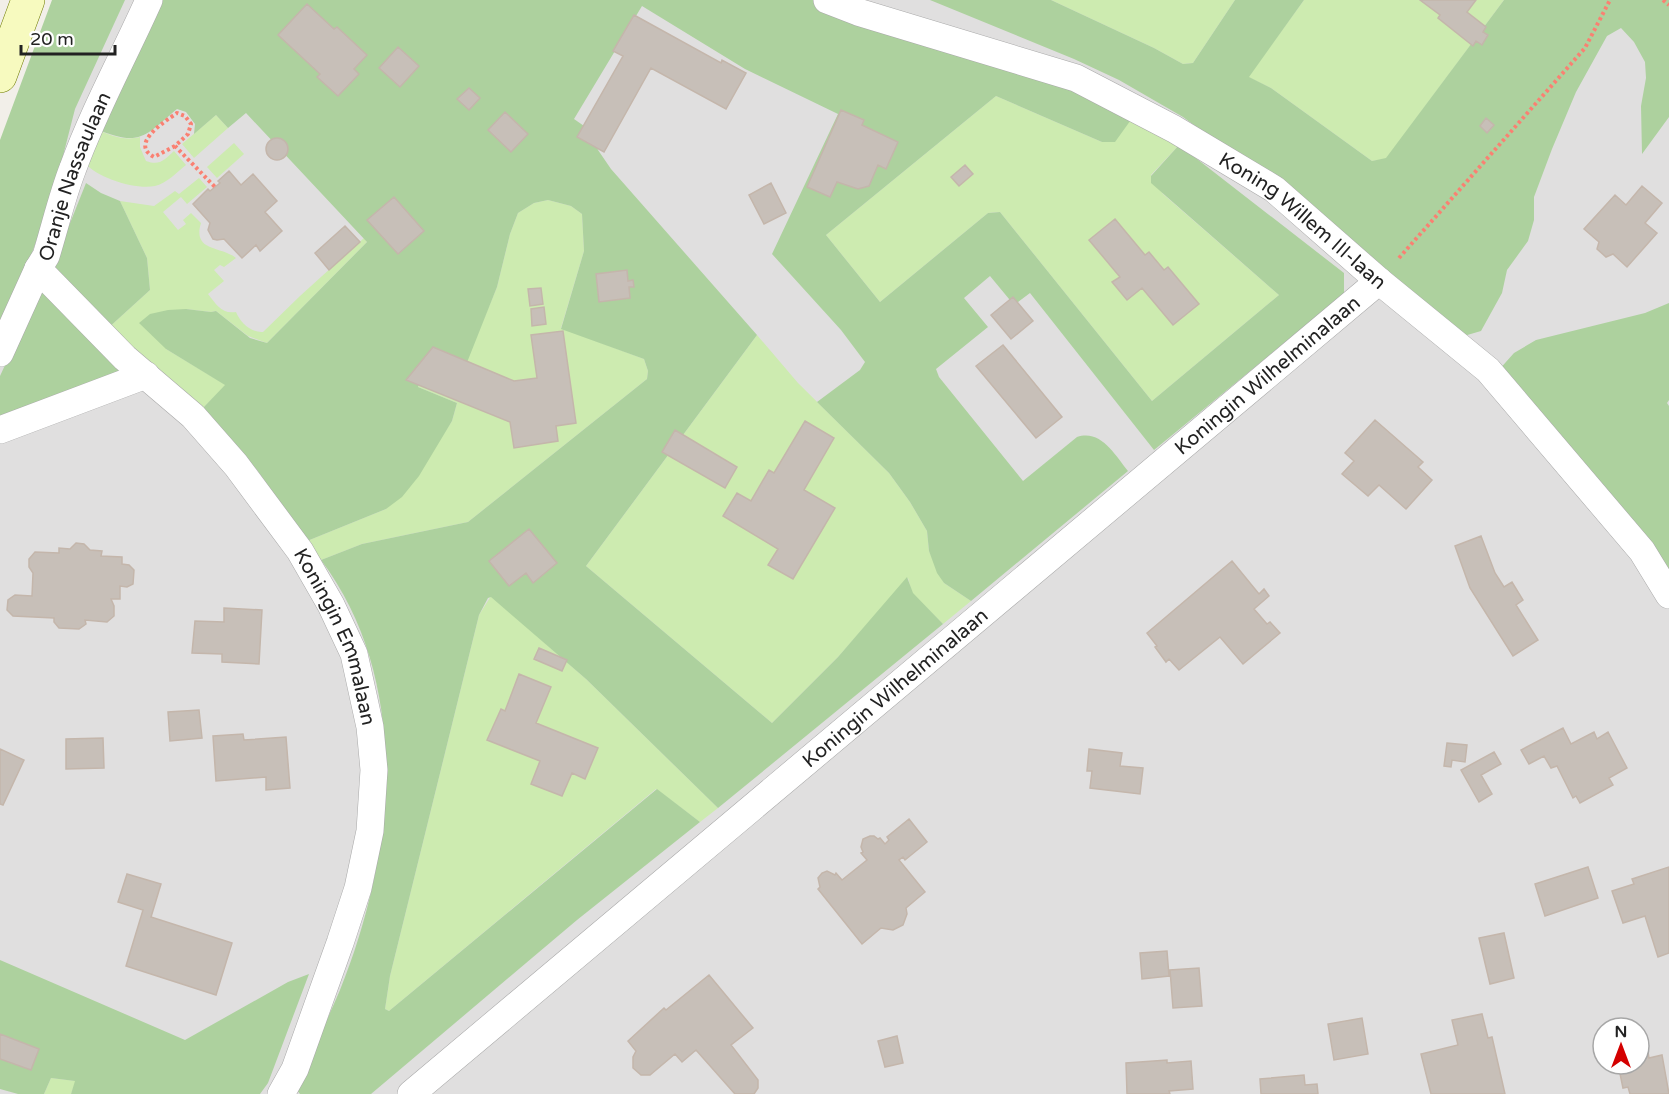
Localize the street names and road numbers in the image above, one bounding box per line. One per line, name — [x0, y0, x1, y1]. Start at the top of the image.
street label: Oranje Nassaulaan — [34, 88, 117, 264]
street label: Koning Willem III-laan — [1214, 148, 1391, 295]
street label: Koningin Wilhelminalaan — [1170, 291, 1365, 460]
street label: Koningin Emmalaan — [288, 544, 380, 728]
street label: Koningin Wilhelminalaan — [798, 604, 993, 773]

